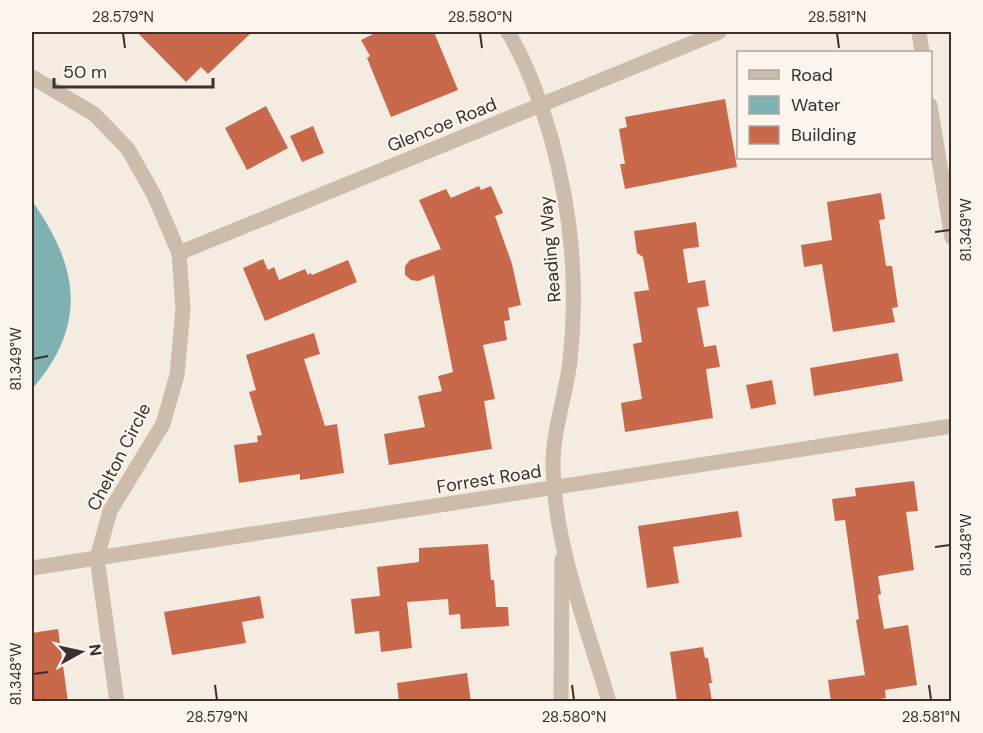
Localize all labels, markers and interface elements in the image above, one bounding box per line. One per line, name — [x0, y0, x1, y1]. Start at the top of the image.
text: 28.579°N — [92, 7, 154, 27]
text: 28.580°N — [448, 7, 512, 27]
text: 28.581°N — [808, 7, 866, 27]
scale bar — [54, 51, 213, 89]
legend — [737, 51, 932, 159]
text: 50 m — [63, 60, 107, 84]
text: Road — [791, 63, 833, 87]
street label: Glencoe Road — [384, 92, 500, 158]
text: Water — [791, 93, 841, 117]
text: Building — [791, 123, 856, 147]
street label: Reading Way — [533, 195, 567, 303]
text: 81.349°W — [956, 198, 976, 262]
text: 81.349°W — [6, 327, 26, 391]
street label: Chelton Circle — [81, 399, 157, 515]
street label: Forrest Road — [435, 459, 543, 499]
text: 81.348°W — [956, 513, 976, 577]
north arrow — [51, 622, 111, 682]
text: 81.348°W — [6, 642, 26, 706]
text: N — [84, 643, 107, 657]
text: 28.579°N — [186, 707, 248, 727]
text: 28.580°N — [542, 707, 606, 727]
text: 28.581°N — [902, 707, 960, 727]

